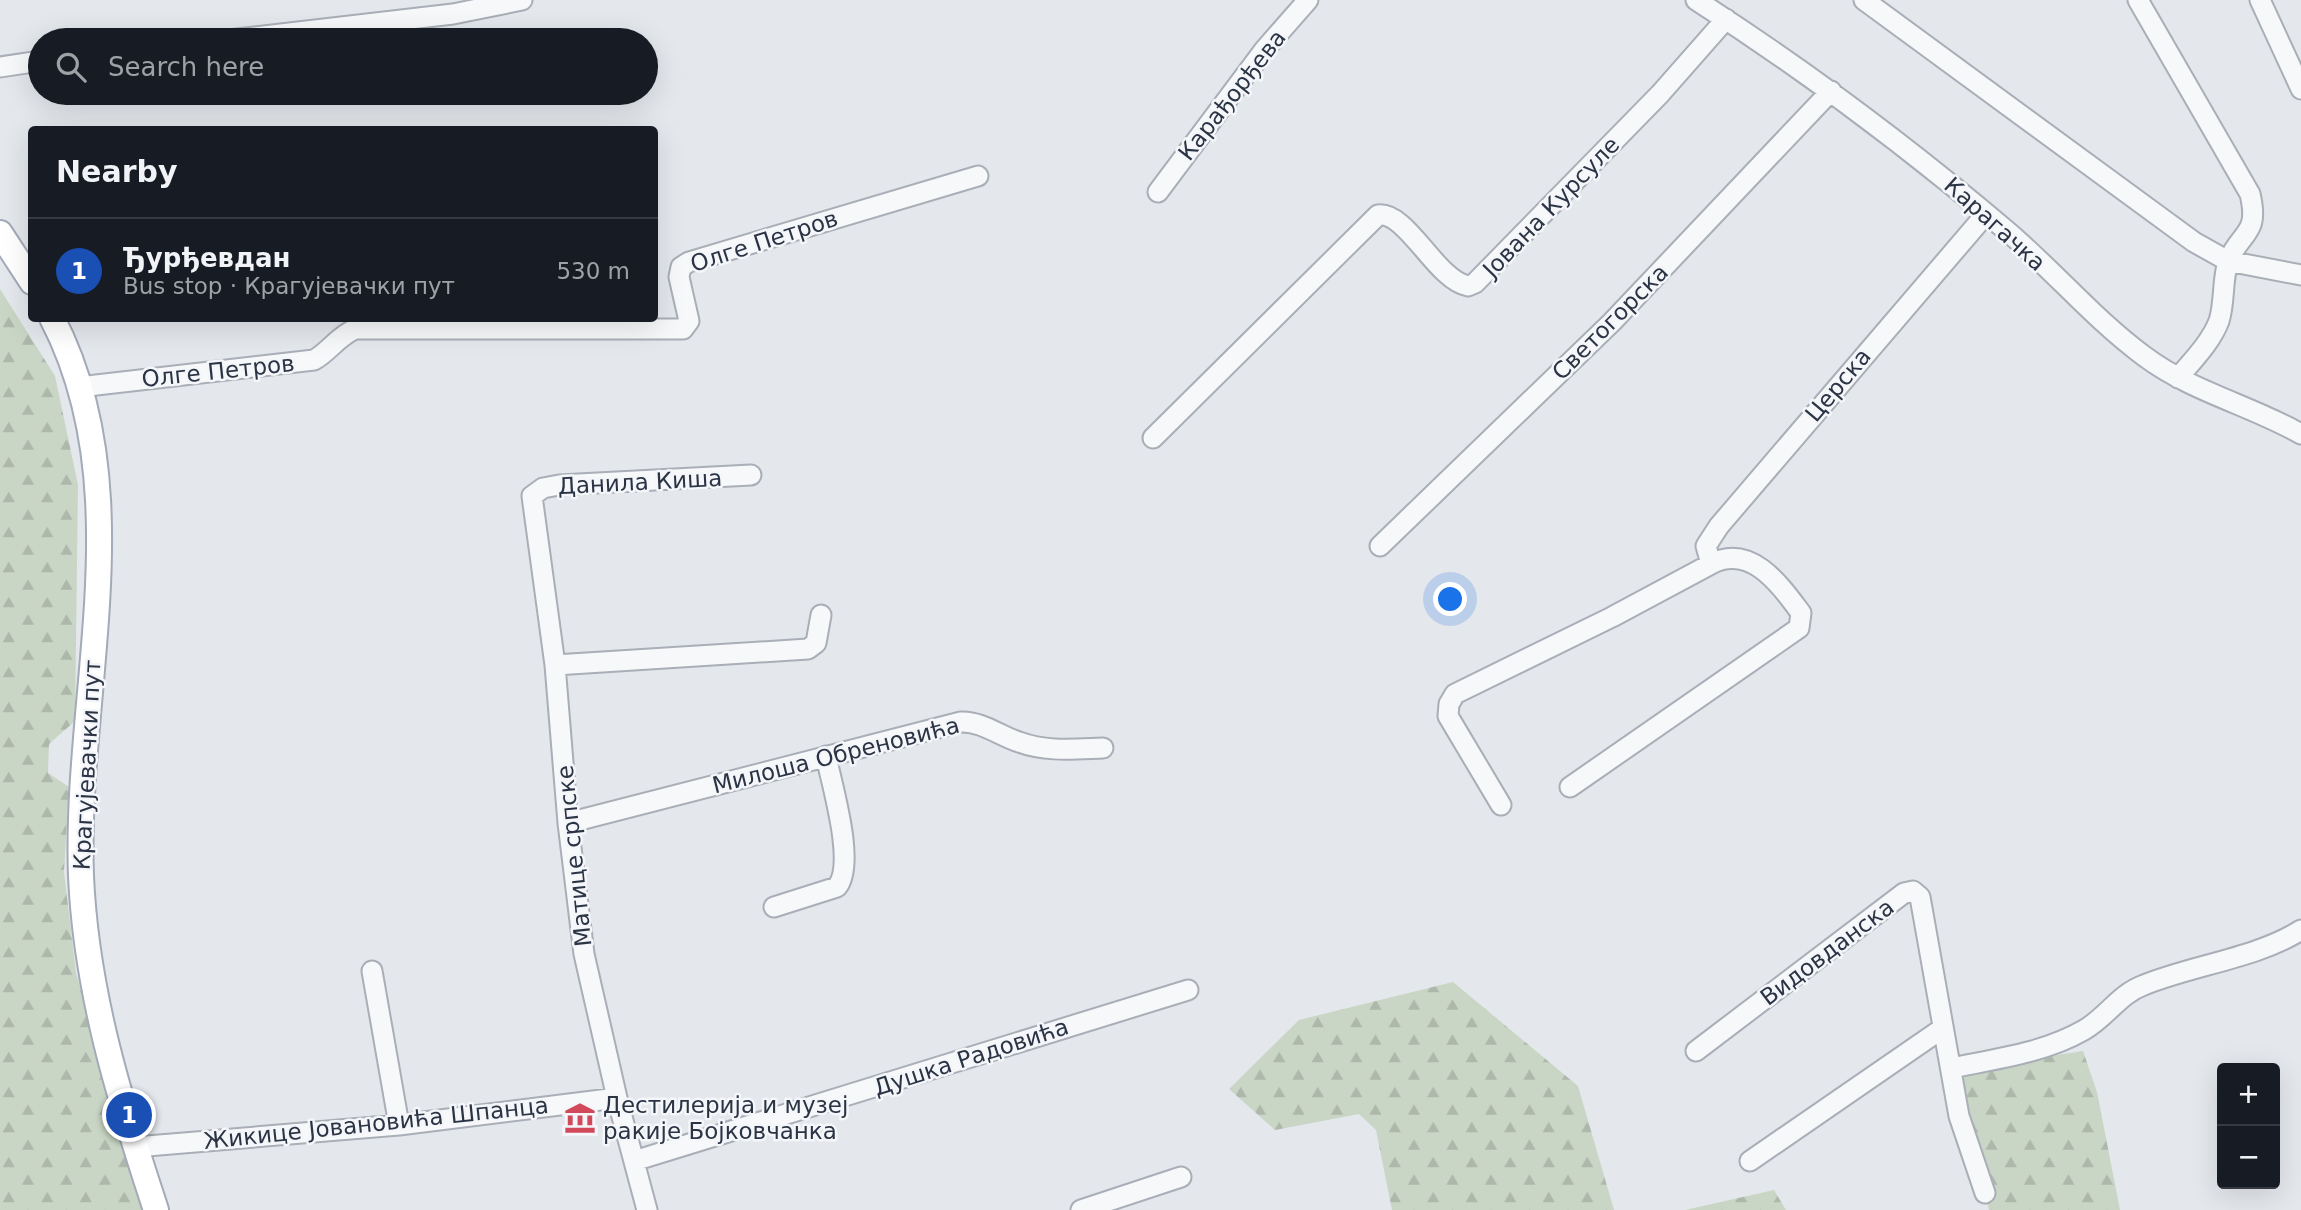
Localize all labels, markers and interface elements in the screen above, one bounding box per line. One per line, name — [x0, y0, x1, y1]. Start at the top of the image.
street label: Карађорђева — [1173, 25, 1291, 165]
search box — [28, 28, 658, 105]
icon: search — [52, 48, 90, 86]
text: Search here — [108, 52, 264, 82]
street label: Јована Курсуле — [1476, 132, 1624, 284]
text: Nearby — [56, 154, 178, 189]
street label: Карагачка — [1939, 172, 2051, 276]
street label: Олге Петров — [687, 205, 841, 277]
text: Ђурђевдан — [123, 243, 291, 273]
text: 1 — [71, 258, 87, 284]
text: 530 m — [556, 258, 630, 284]
street label: Светогорска — [1547, 259, 1673, 385]
text: Bus stop · Крагујевачки пут — [123, 273, 455, 299]
street label: Церска — [1800, 343, 1876, 427]
street label: Олге Петров — [140, 350, 296, 392]
street label: Данила Киша — [557, 465, 723, 499]
your location — [1433, 582, 1467, 616]
street label: Крагујевачки пут — [69, 659, 105, 871]
street label: Милоша Обреновића — [710, 712, 962, 798]
street label: Матице српске — [552, 764, 596, 948]
street label: Видовданска — [1755, 893, 1899, 1011]
street label: Душка Радовића — [870, 1013, 1072, 1101]
map controls — [2217, 1063, 2280, 1189]
button: + — [2217, 1063, 2280, 1126]
pin: 1 — [106, 1089, 152, 1141]
street label: Жикице Јовановића Шпанца — [202, 1092, 550, 1154]
place label: Дестилерија и музеј ракије Бојковчанка — [603, 1092, 848, 1144]
museum icon: Дестилерија и музеј ракије Бојковчанка — [563, 1101, 597, 1135]
button: − — [2217, 1126, 2280, 1189]

